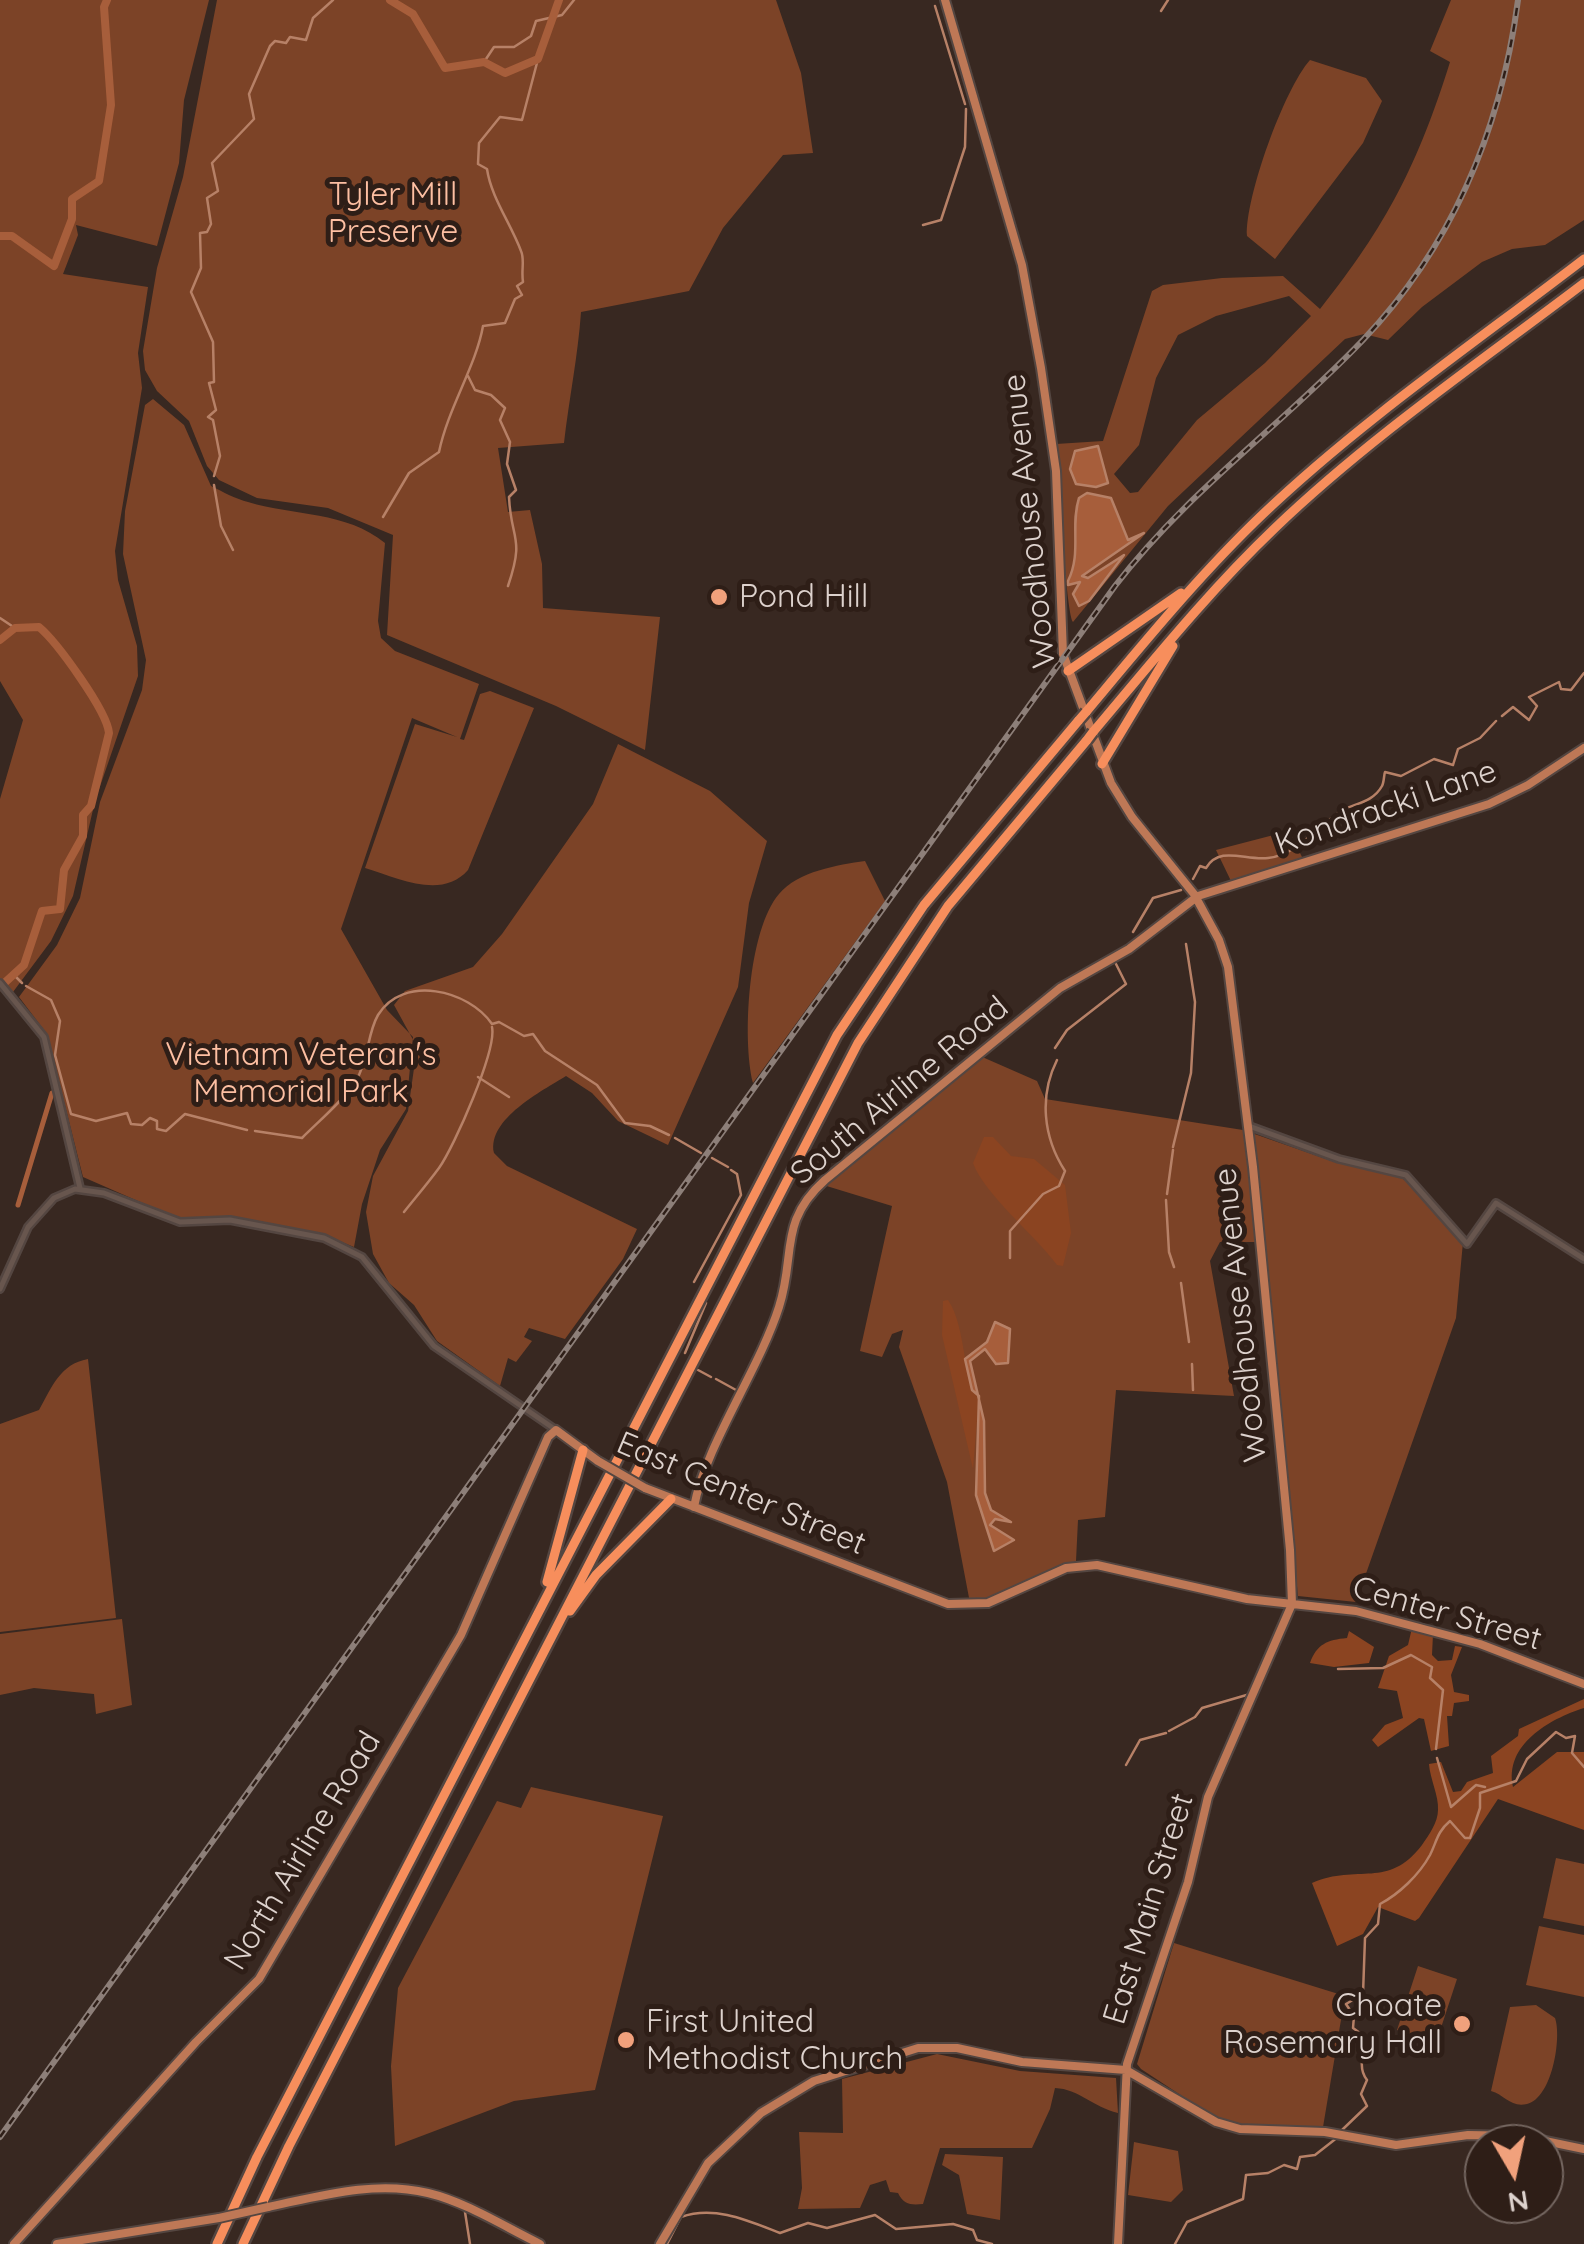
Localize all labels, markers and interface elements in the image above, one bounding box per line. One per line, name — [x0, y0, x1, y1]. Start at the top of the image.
park label: Tyler Mill Preserve — [328, 176, 458, 251]
street label: Woodhouse Avenue — [995, 372, 1065, 670]
place label: Pond Hill — [739, 578, 868, 616]
marker: Pond Hill — [708, 586, 730, 608]
street label: Kondracki Lane — [1270, 752, 1502, 864]
street label: South Airline Road — [783, 989, 1017, 1193]
park label: Vietnam Veteran's Memorial Park — [165, 1036, 437, 1111]
street label: Woodhouse Avenue — [1206, 1166, 1276, 1464]
street label: East Center Street — [611, 1424, 871, 1564]
street label: Center Street — [1348, 1569, 1546, 1659]
street label: North Airline Road — [217, 1725, 389, 1977]
street label: East Main Street — [1096, 1789, 1202, 2029]
place label: Choate Rosemary Hall — [1223, 1987, 1442, 2062]
place label: First United Methodist Church — [646, 2003, 903, 2078]
marker: Choate Rosemary Hall — [1451, 2013, 1473, 2035]
marker: First United Methodist Church — [615, 2029, 637, 2051]
north arrow — [1464, 2124, 1564, 2224]
text: N — [1506, 2183, 1531, 2221]

